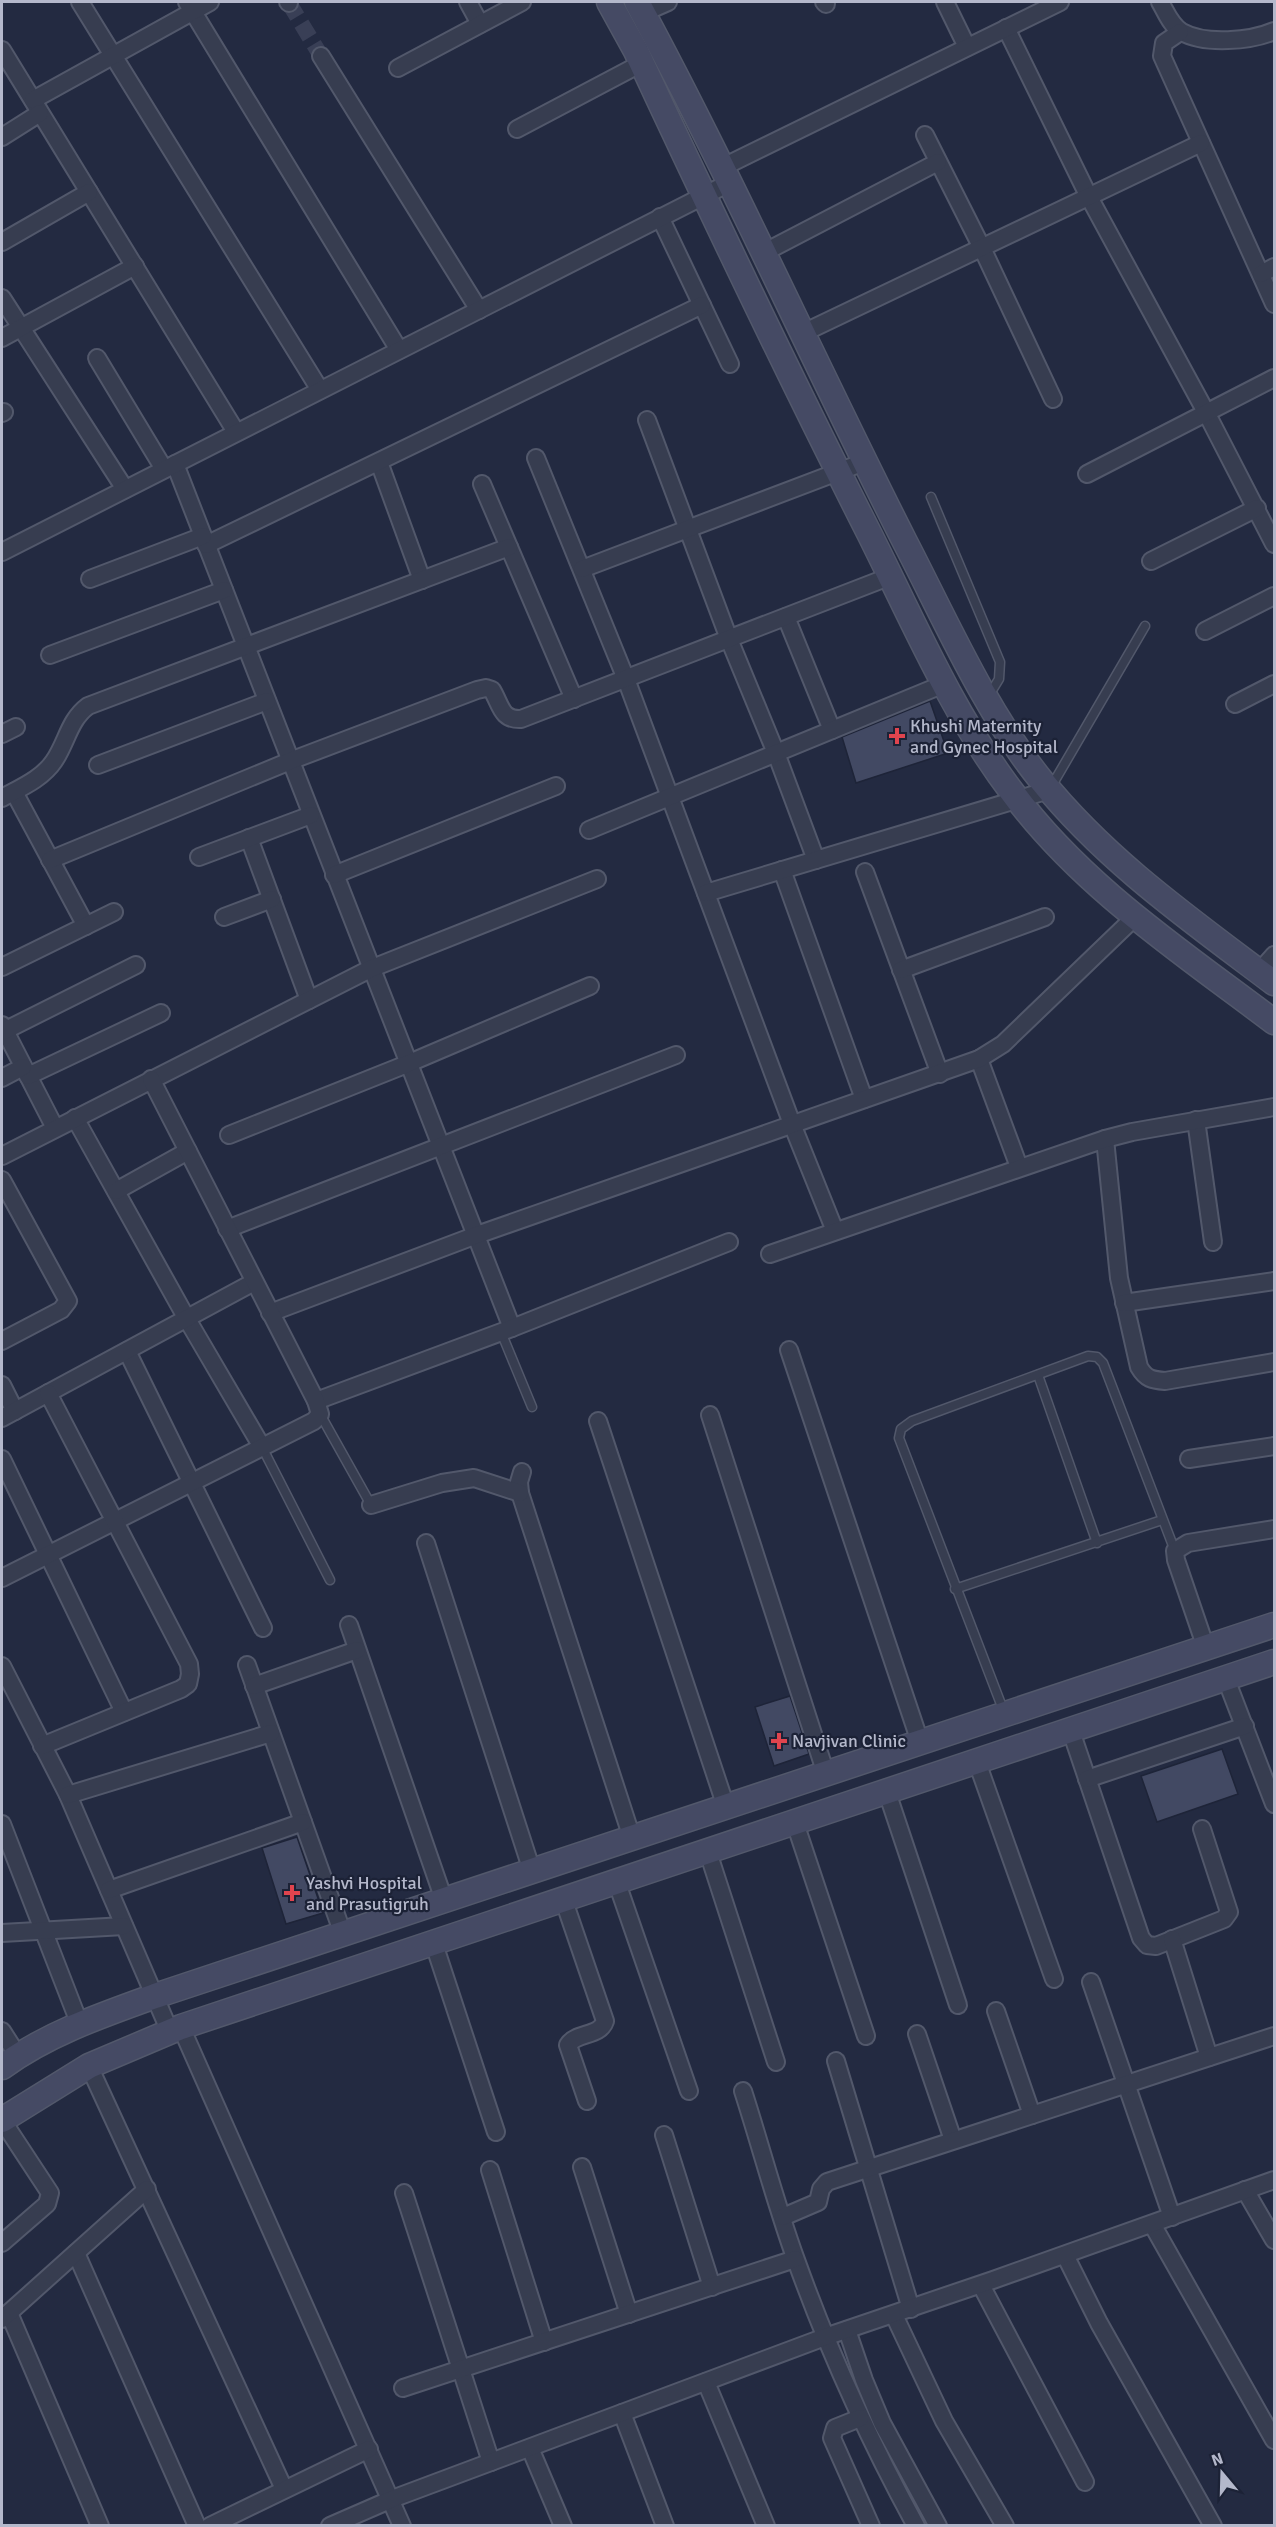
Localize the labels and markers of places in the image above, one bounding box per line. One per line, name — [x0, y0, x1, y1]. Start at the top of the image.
place label: Khushi Maternity and Gynec Hospital — [910, 715, 1058, 758]
marker: Khushi Maternity and Gynec Hospital — [888, 727, 906, 745]
place label: Navjivan Clinic — [792, 1730, 906, 1752]
marker: Navjivan Clinic — [770, 1732, 788, 1750]
place label: Yashvi Hospital and Prasutigruh — [306, 1872, 429, 1915]
marker: Yashvi Hospital and Prasutigruh — [283, 1884, 301, 1902]

